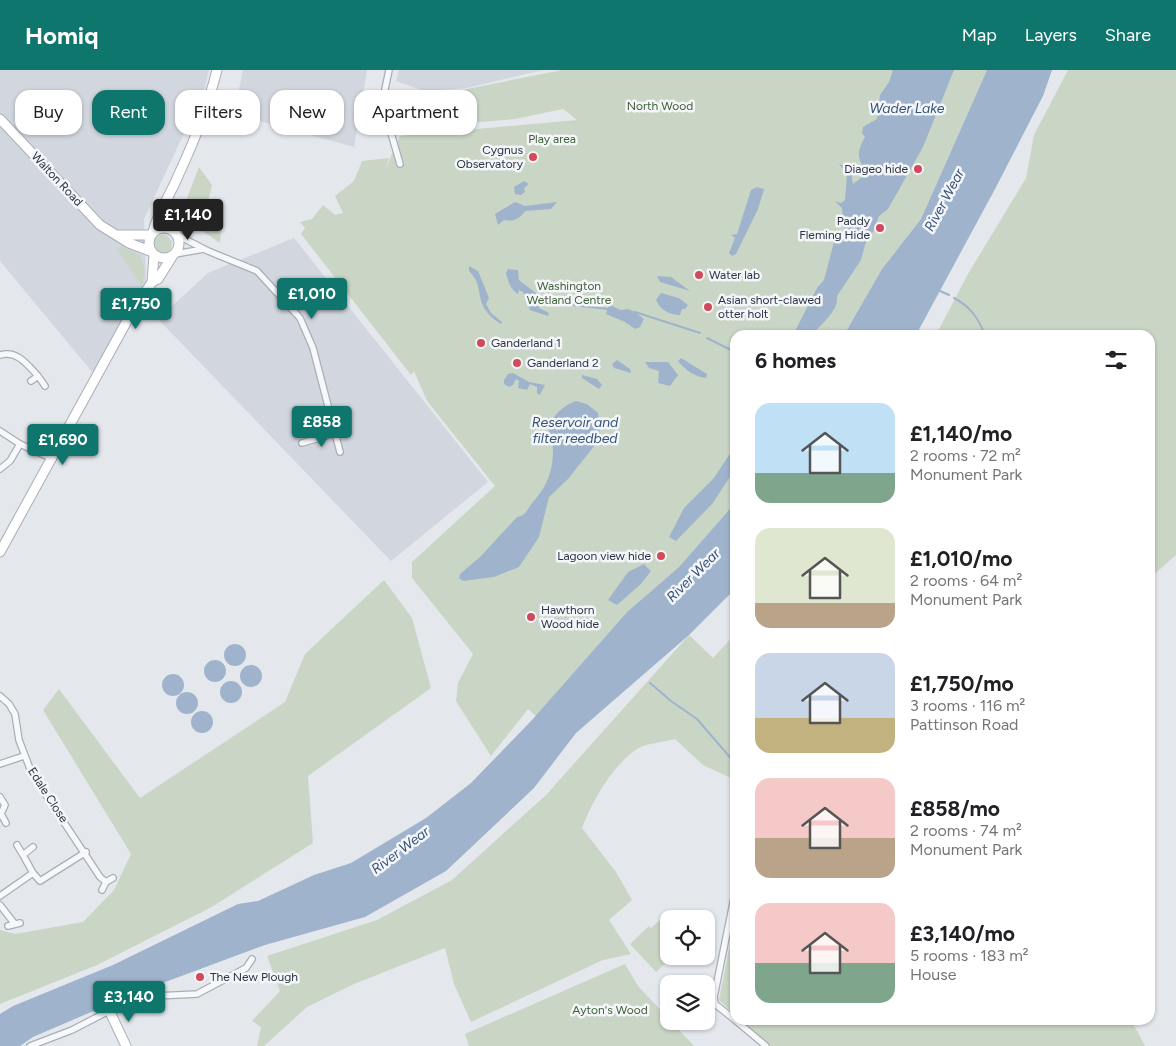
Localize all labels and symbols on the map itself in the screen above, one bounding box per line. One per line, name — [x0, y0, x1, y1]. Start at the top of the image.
park label: North Wood — [627, 99, 693, 113]
water label: Wader Lake — [870, 100, 945, 117]
park label: Play area — [528, 132, 576, 146]
place label: Cygnus Observatory — [456, 143, 524, 171]
street label: Walton Road — [29, 149, 85, 209]
marker: Cygnus Observatory — [527, 151, 539, 163]
place label: Diageo hide — [844, 162, 908, 176]
marker: Diageo hide — [912, 163, 924, 175]
water label: River Wear — [921, 165, 969, 234]
pin: £1,140 — [147, 198, 229, 241]
place label: Paddy Fleming Hide — [799, 214, 871, 242]
marker: Paddy Fleming Hide — [874, 222, 886, 234]
place label: Water lab — [709, 268, 760, 282]
marker: Water lab — [693, 269, 705, 281]
pin: £1,010 — [271, 278, 353, 320]
park label: Washington Wetland Centre — [527, 279, 612, 307]
pin: £1,750 — [95, 288, 177, 330]
place label: Asian short-clawed otter holt — [718, 293, 821, 321]
marker: Asian short-clawed otter holt — [702, 301, 714, 313]
place label: Ganderland 1 — [491, 336, 561, 350]
marker: Ganderland 1 — [475, 337, 487, 349]
place label: Ganderland 2 — [527, 356, 599, 370]
marker: Ganderland 2 — [511, 357, 523, 369]
pin: £858 — [292, 406, 352, 448]
water label: Reservoir and filter reedbed — [532, 414, 619, 447]
pin: £1,690 — [22, 424, 104, 466]
water label: River Wear — [663, 544, 724, 606]
place label: Lagoon view hide — [557, 549, 651, 563]
marker: Lagoon view hide — [655, 550, 667, 562]
place label: Hawthorn Wood hide — [541, 603, 599, 631]
marker: Hawthorn Wood hide — [525, 611, 537, 623]
street label: Edale Close — [25, 765, 71, 826]
water label: River Wear — [368, 822, 434, 878]
place label: The New Plough — [210, 970, 298, 984]
marker: The New Plough — [194, 971, 206, 983]
pin: £3,140 — [88, 980, 170, 1023]
park label: Ayton's Wood — [572, 1003, 648, 1017]

